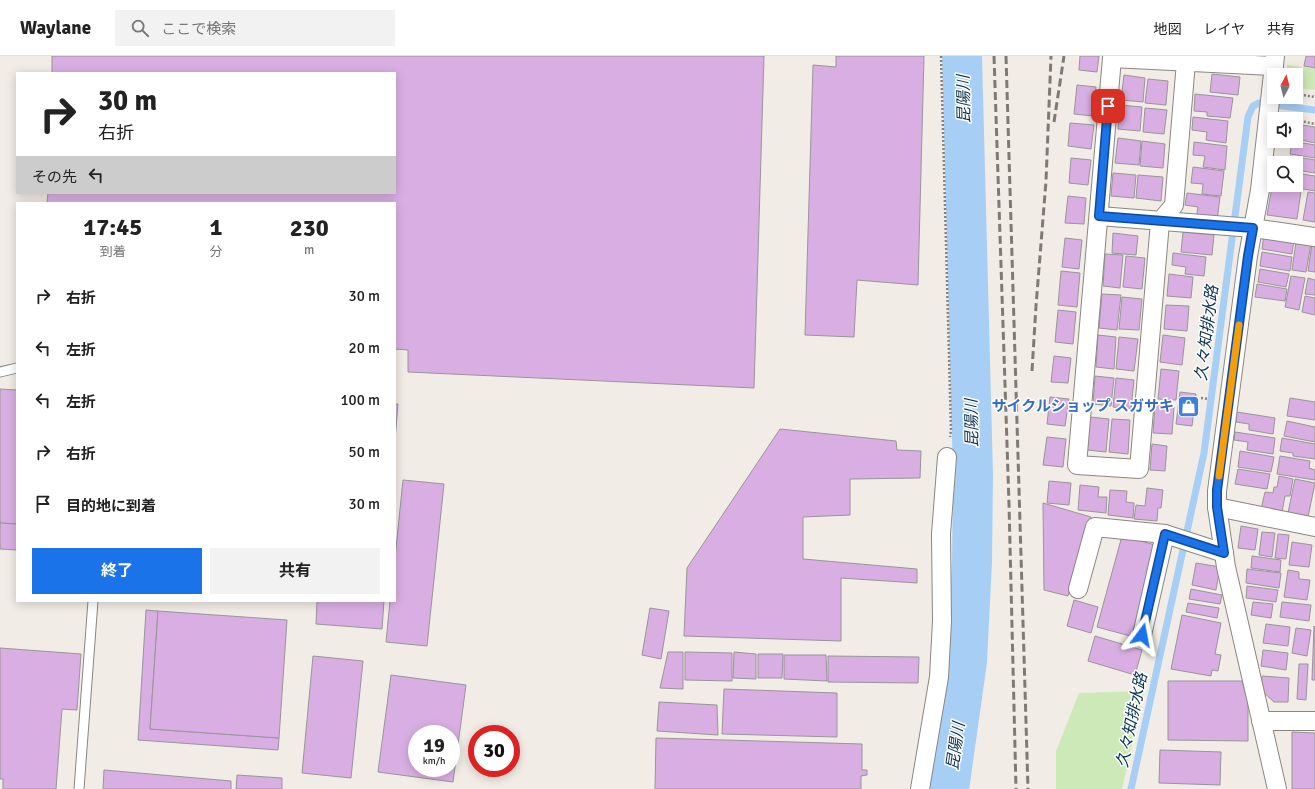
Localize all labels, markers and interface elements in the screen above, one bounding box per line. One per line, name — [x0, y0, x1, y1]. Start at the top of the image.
search box — [115, 10, 395, 46]
text: Waylane — [20, 16, 91, 40]
icon: search — [129, 17, 151, 39]
text: ここで検索 — [161, 20, 236, 38]
text: 地図 — [1153, 21, 1181, 38]
text: レイヤ — [1203, 21, 1245, 38]
text: 共有 — [1267, 21, 1295, 38]
north arrow — [1267, 68, 1303, 104]
map controls — [1267, 68, 1303, 192]
water label: 昆陽川 — [954, 73, 974, 123]
text: 30 m — [98, 84, 157, 118]
icon: right — [32, 88, 84, 140]
pin — [1091, 89, 1125, 123]
icon: arrive — [1097, 95, 1119, 117]
button: sound — [1267, 112, 1303, 148]
text: 右折 — [98, 122, 134, 144]
button: search — [1267, 156, 1303, 192]
icon: left — [85, 164, 107, 186]
text: その先 — [32, 168, 77, 186]
text: 17:45 — [83, 212, 142, 242]
text: 1 — [210, 212, 222, 242]
text: 230 — [290, 213, 329, 243]
text: m — [304, 242, 314, 258]
text: 到着 — [100, 244, 126, 260]
text: 分 — [209, 244, 223, 260]
water label: 久々知排水路 — [1191, 282, 1223, 382]
icon: right — [32, 285, 54, 307]
text: 30 m — [349, 287, 380, 305]
text: 右折 — [66, 289, 96, 307]
icon: left — [32, 337, 54, 359]
text: 20 m — [349, 339, 380, 357]
text: 左折 — [66, 341, 96, 359]
icon: left — [32, 389, 54, 411]
text: 100 m — [340, 391, 380, 409]
text: 左折 — [66, 393, 96, 411]
shop icon: サイクルショップ スガサキ — [1176, 393, 1202, 419]
water label: 昆陽川 — [962, 397, 982, 447]
place label: サイクルショップ スガサキ — [991, 397, 1174, 415]
icon: right — [32, 441, 54, 463]
text: 50 m — [349, 443, 380, 461]
text: 右折 — [66, 445, 96, 463]
icon: arrive — [32, 493, 54, 515]
text: 30 m — [349, 495, 380, 513]
text: 目的地に到着 — [66, 497, 156, 515]
button: 終了 — [32, 548, 202, 594]
button: 共有 — [210, 548, 380, 594]
position arrow — [1121, 614, 1163, 656]
water label: 久々知排水路 — [1112, 669, 1152, 769]
water label: 昆陽川 — [943, 719, 970, 771]
speed limit sign: 30 — [468, 725, 520, 777]
text: 19 — [423, 733, 445, 758]
text: km/h — [423, 755, 445, 767]

